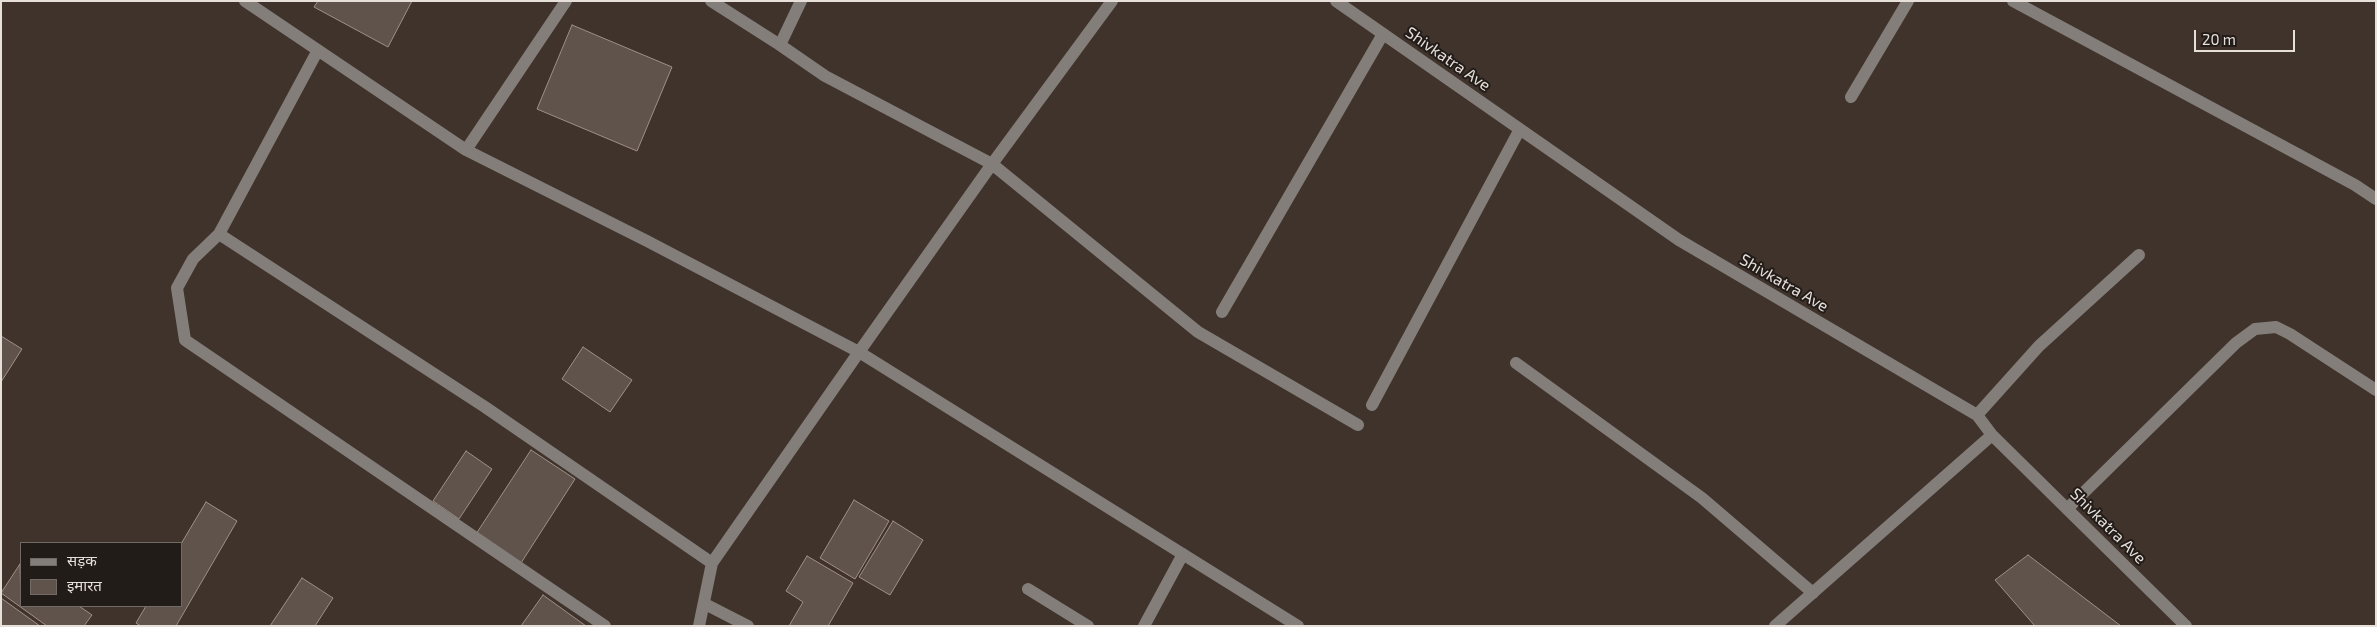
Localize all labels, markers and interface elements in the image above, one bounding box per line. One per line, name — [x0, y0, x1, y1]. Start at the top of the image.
scale bar — [2197, 20, 2298, 52]
street label: Shivkatra Ave — [1402, 23, 1494, 95]
text: 20 m — [2202, 30, 2236, 48]
street label: Shivkatra Ave — [1736, 250, 1832, 316]
street label: Shivkatra Ave — [2066, 484, 2150, 568]
legend — [20, 542, 182, 607]
text: सड़क — [67, 551, 97, 569]
text: इमारत — [67, 576, 102, 594]

